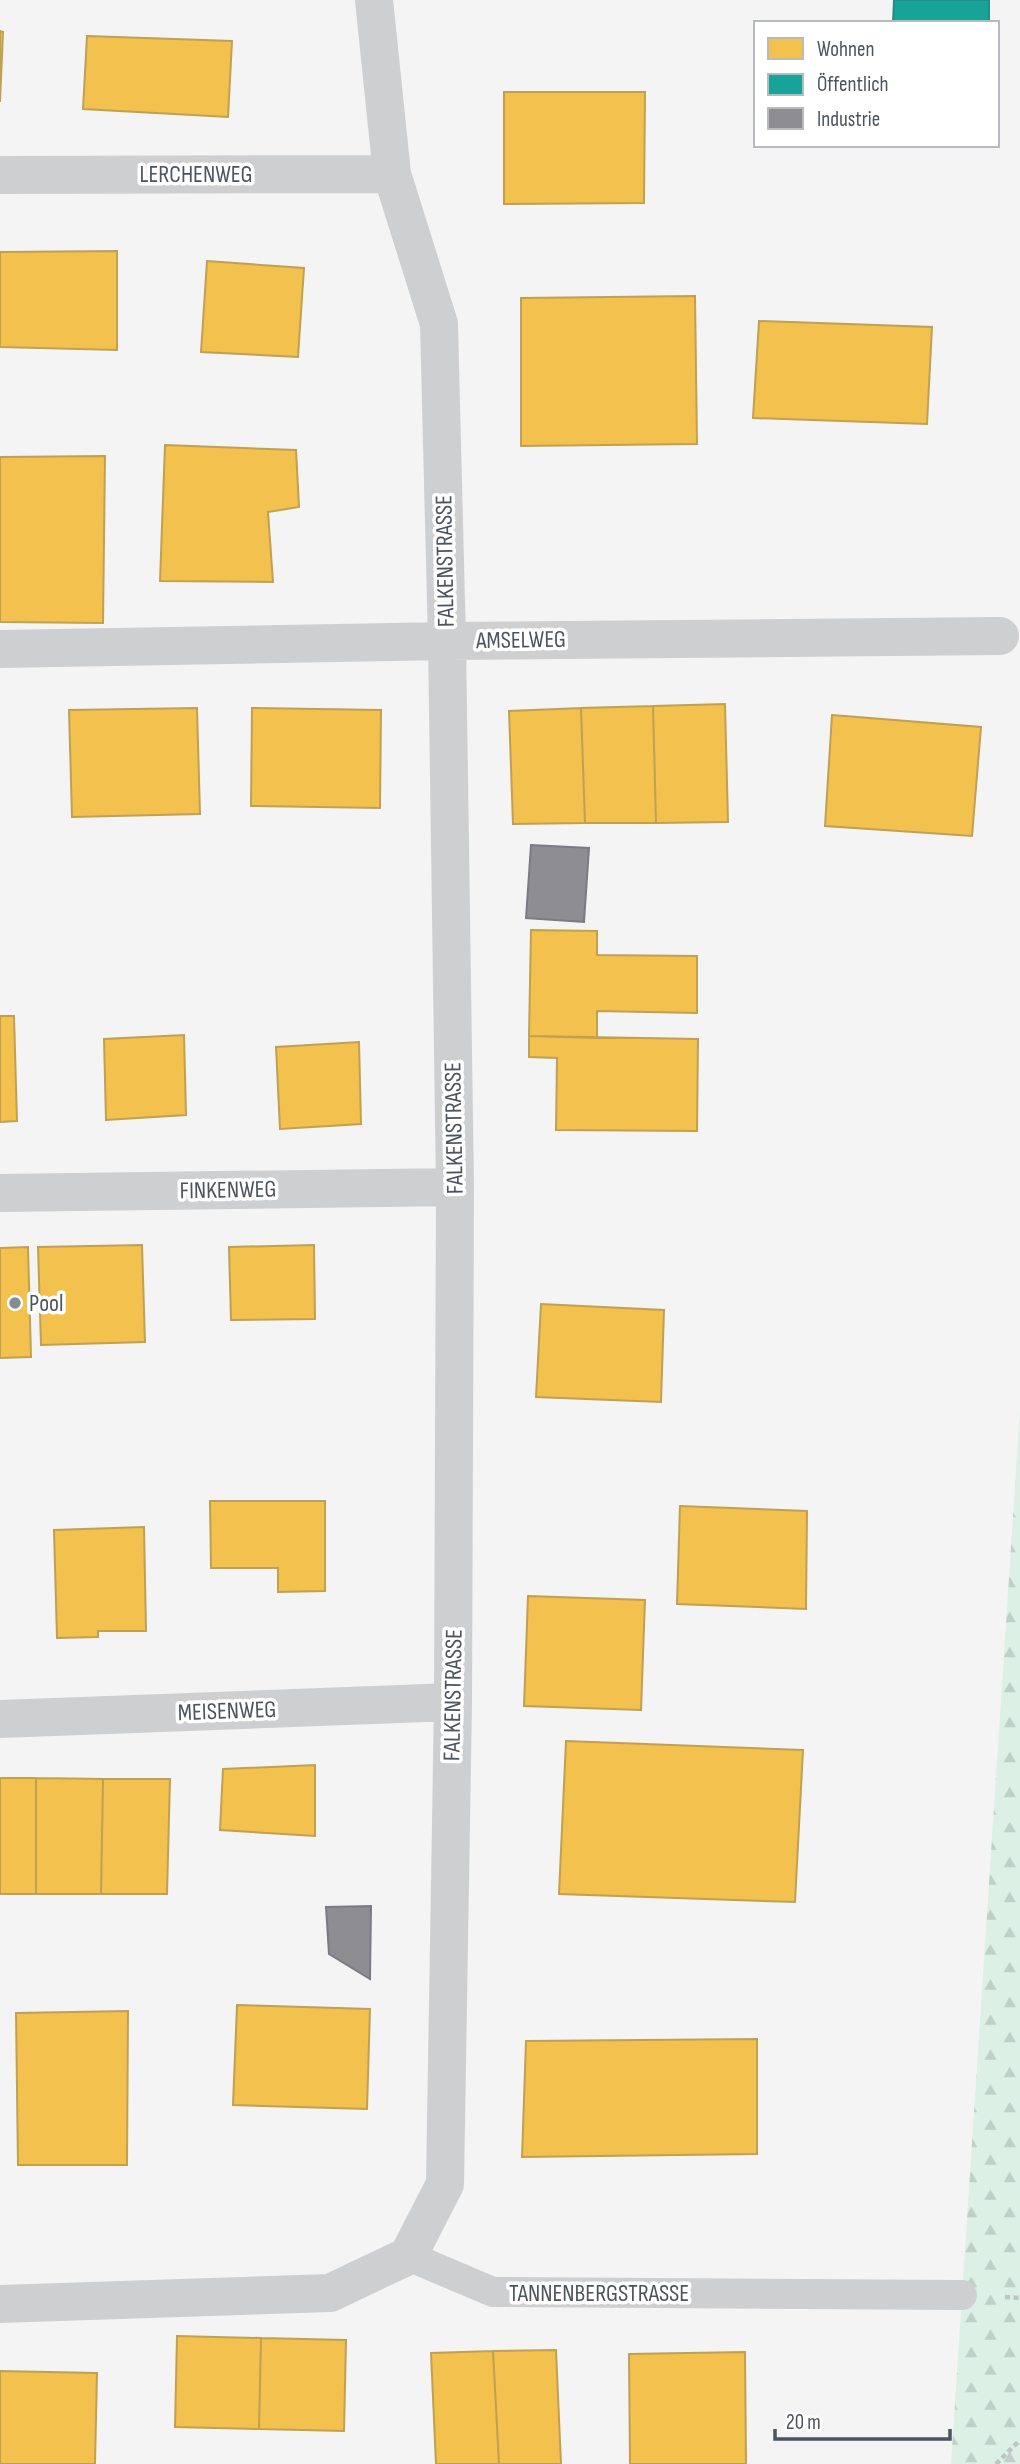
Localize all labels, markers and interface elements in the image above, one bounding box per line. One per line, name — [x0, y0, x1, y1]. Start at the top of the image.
legend — [754, 21, 999, 147]
text: Wohnen — [817, 37, 874, 62]
text: Öffentlich — [817, 72, 889, 97]
text: Industrie — [817, 107, 880, 132]
street label: LERCHENWEG — [140, 160, 252, 189]
street label: FALKENSTRASSE — [429, 495, 461, 627]
street label: AMSELWEG — [475, 625, 566, 655]
street label: FALKENSTRASSE — [438, 1062, 470, 1194]
street label: FINKENWEG — [179, 1175, 277, 1205]
place label: Pool — [29, 1289, 64, 1318]
marker: Pool — [7, 1295, 23, 1311]
street label: FALKENSTRASSE — [437, 1629, 469, 1761]
street label: MEISENWEG — [177, 1695, 277, 1727]
street label: TANNENBERGSTRASSE — [509, 2279, 689, 2308]
scale bar — [775, 2398, 950, 2442]
text: 20 m — [786, 2410, 821, 2435]

